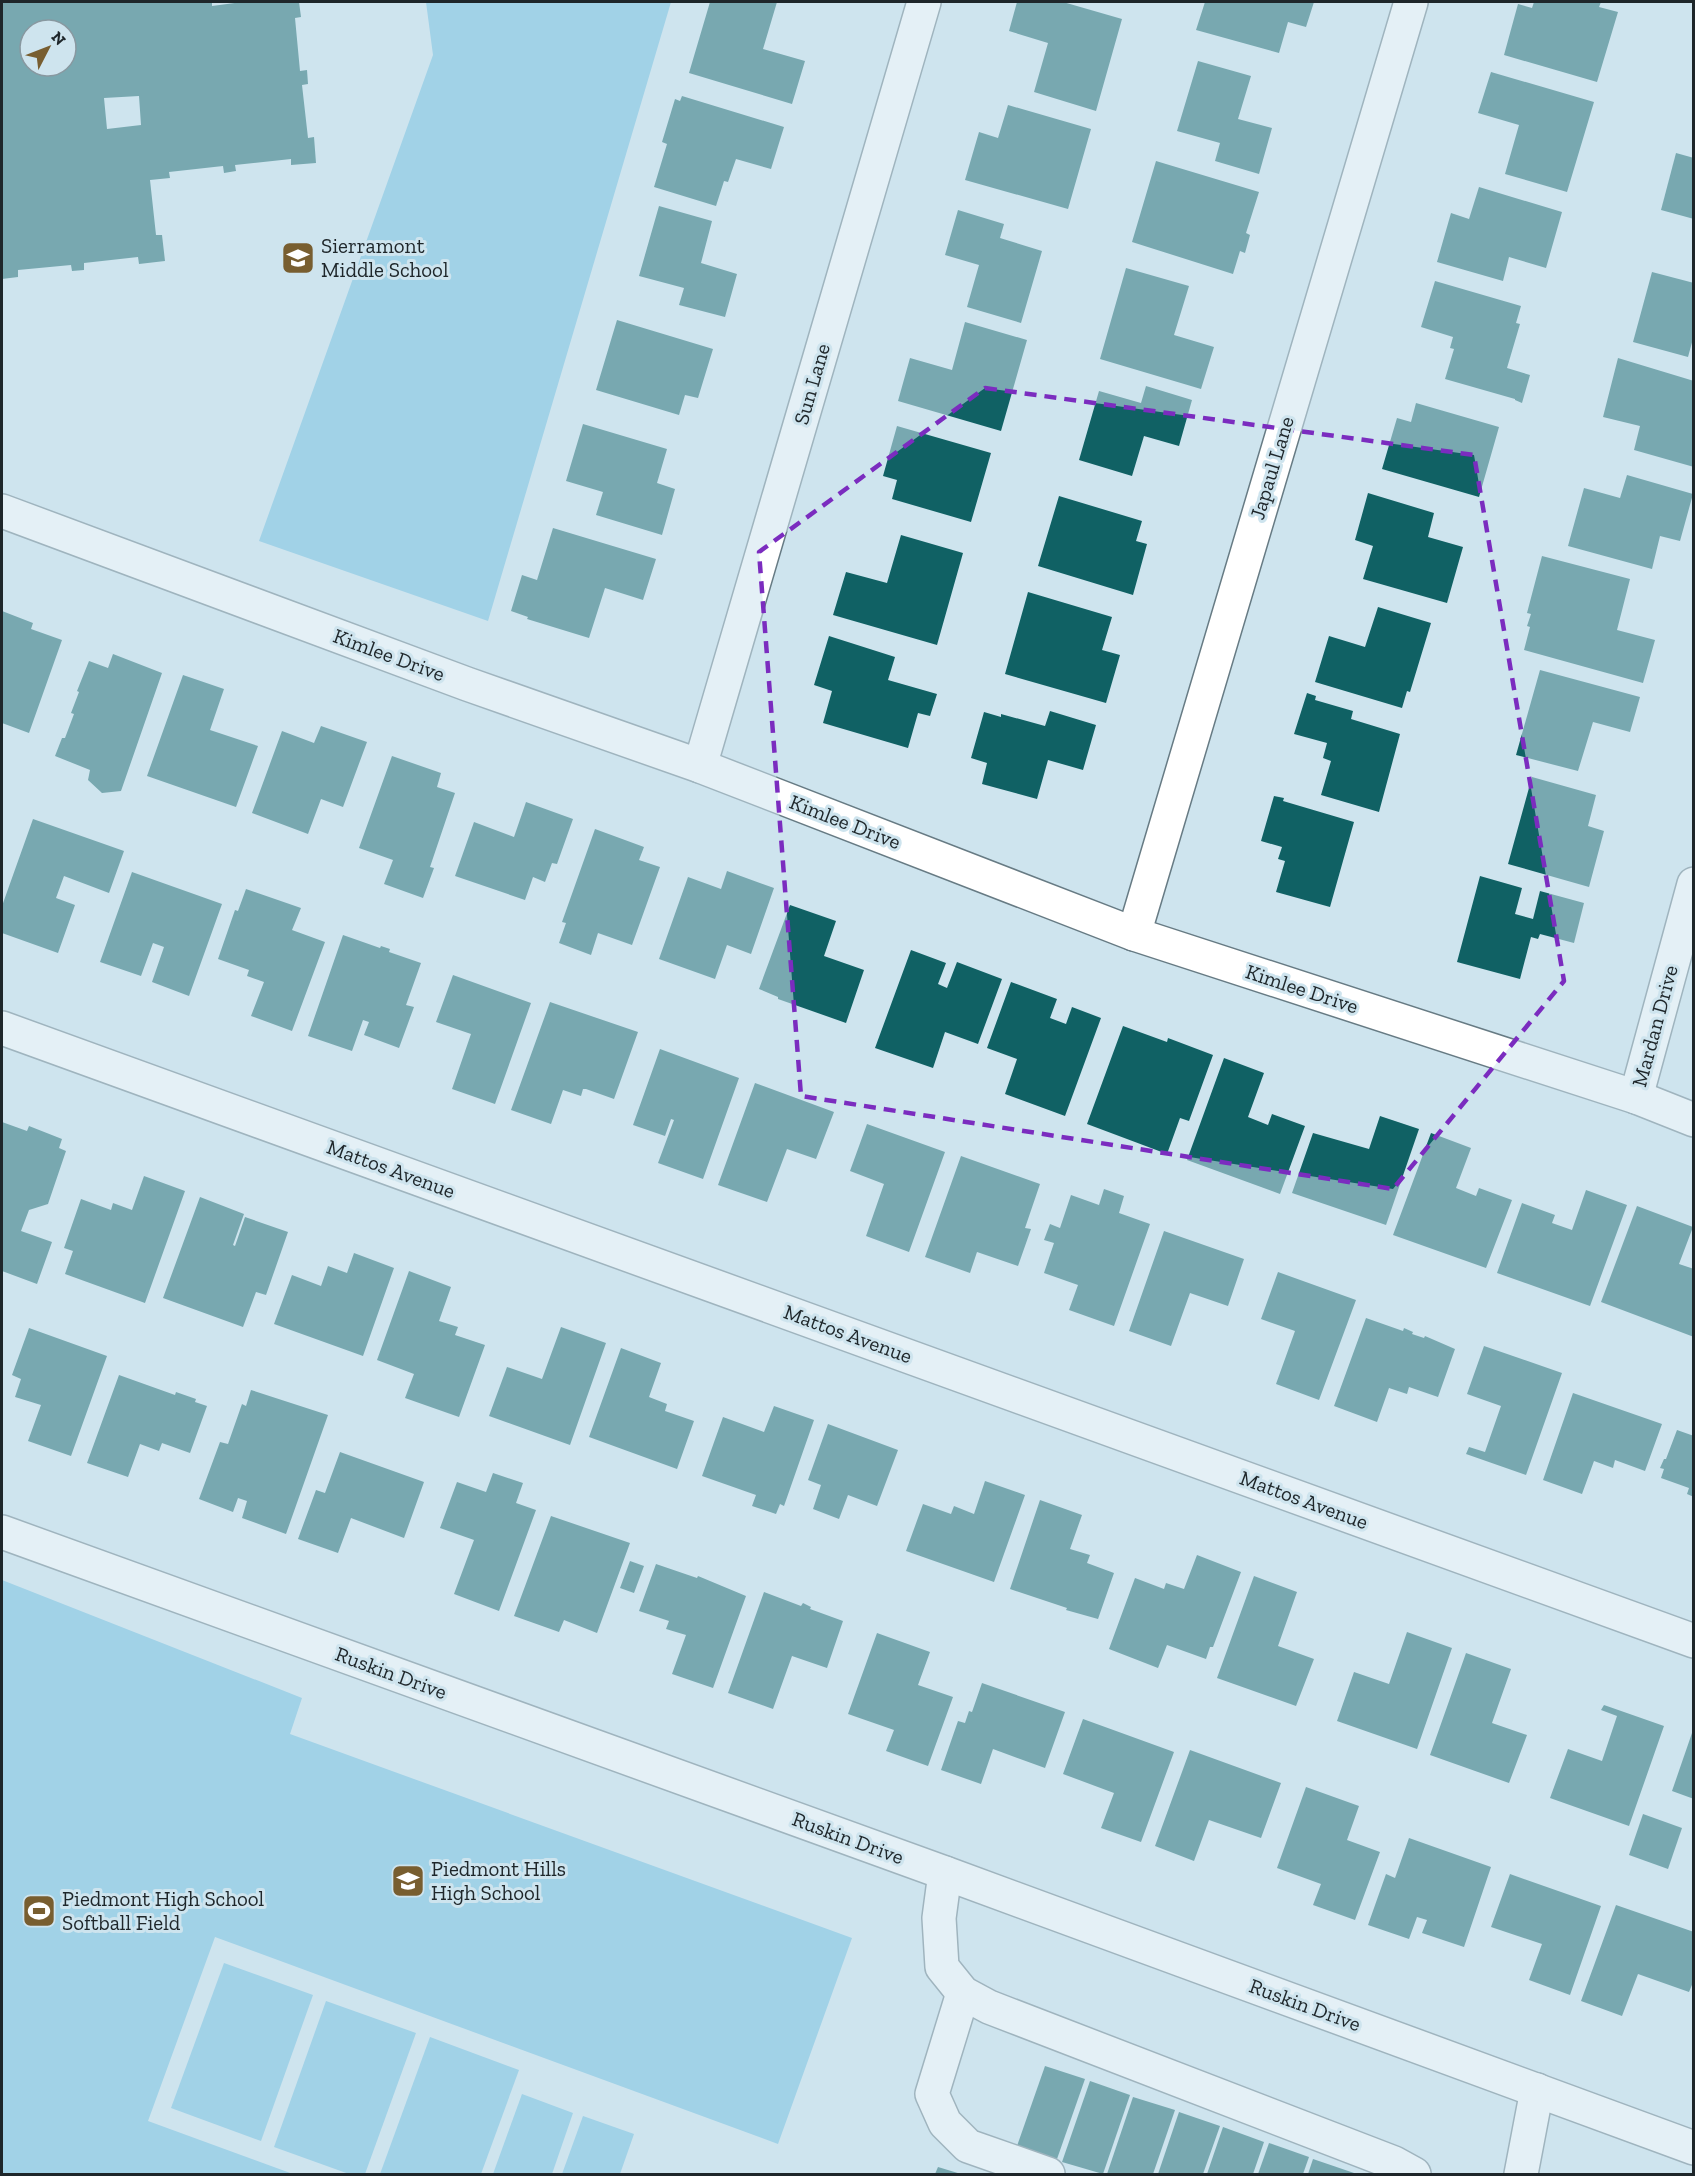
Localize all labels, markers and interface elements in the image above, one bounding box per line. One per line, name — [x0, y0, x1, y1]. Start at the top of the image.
north arrow — [18, 18, 78, 78]
text: N — [48, 27, 70, 49]
place label: Sierramont Middle School — [321, 233, 449, 282]
school or university icon: Sierramont Middle School — [280, 240, 316, 276]
street label: Sun Lane — [788, 340, 835, 427]
street label: Japaul Lane — [1244, 413, 1299, 522]
street label: Kimlee Drive — [330, 623, 449, 686]
street label: Kimlee Drive — [786, 789, 904, 854]
street label: Kimlee Drive — [1243, 959, 1362, 1019]
street label: Mardan Drive — [1626, 962, 1683, 1090]
street label: Mattos Avenue — [324, 1134, 459, 1203]
street label: Mattos Avenue — [781, 1299, 916, 1368]
street label: Mattos Avenue — [1237, 1465, 1372, 1534]
street label: Ruskin Drive — [332, 1641, 451, 1704]
street label: Ruskin Drive — [789, 1806, 908, 1869]
place label: Piedmont Hills High School — [431, 1856, 566, 1905]
school or university icon: Piedmont Hills High School — [390, 1863, 426, 1899]
place label: Piedmont High School Softball Field — [62, 1886, 265, 1935]
sports icon: Piedmont High School Softball Field — [21, 1893, 57, 1929]
street label: Ruskin Drive — [1246, 1973, 1365, 2036]

